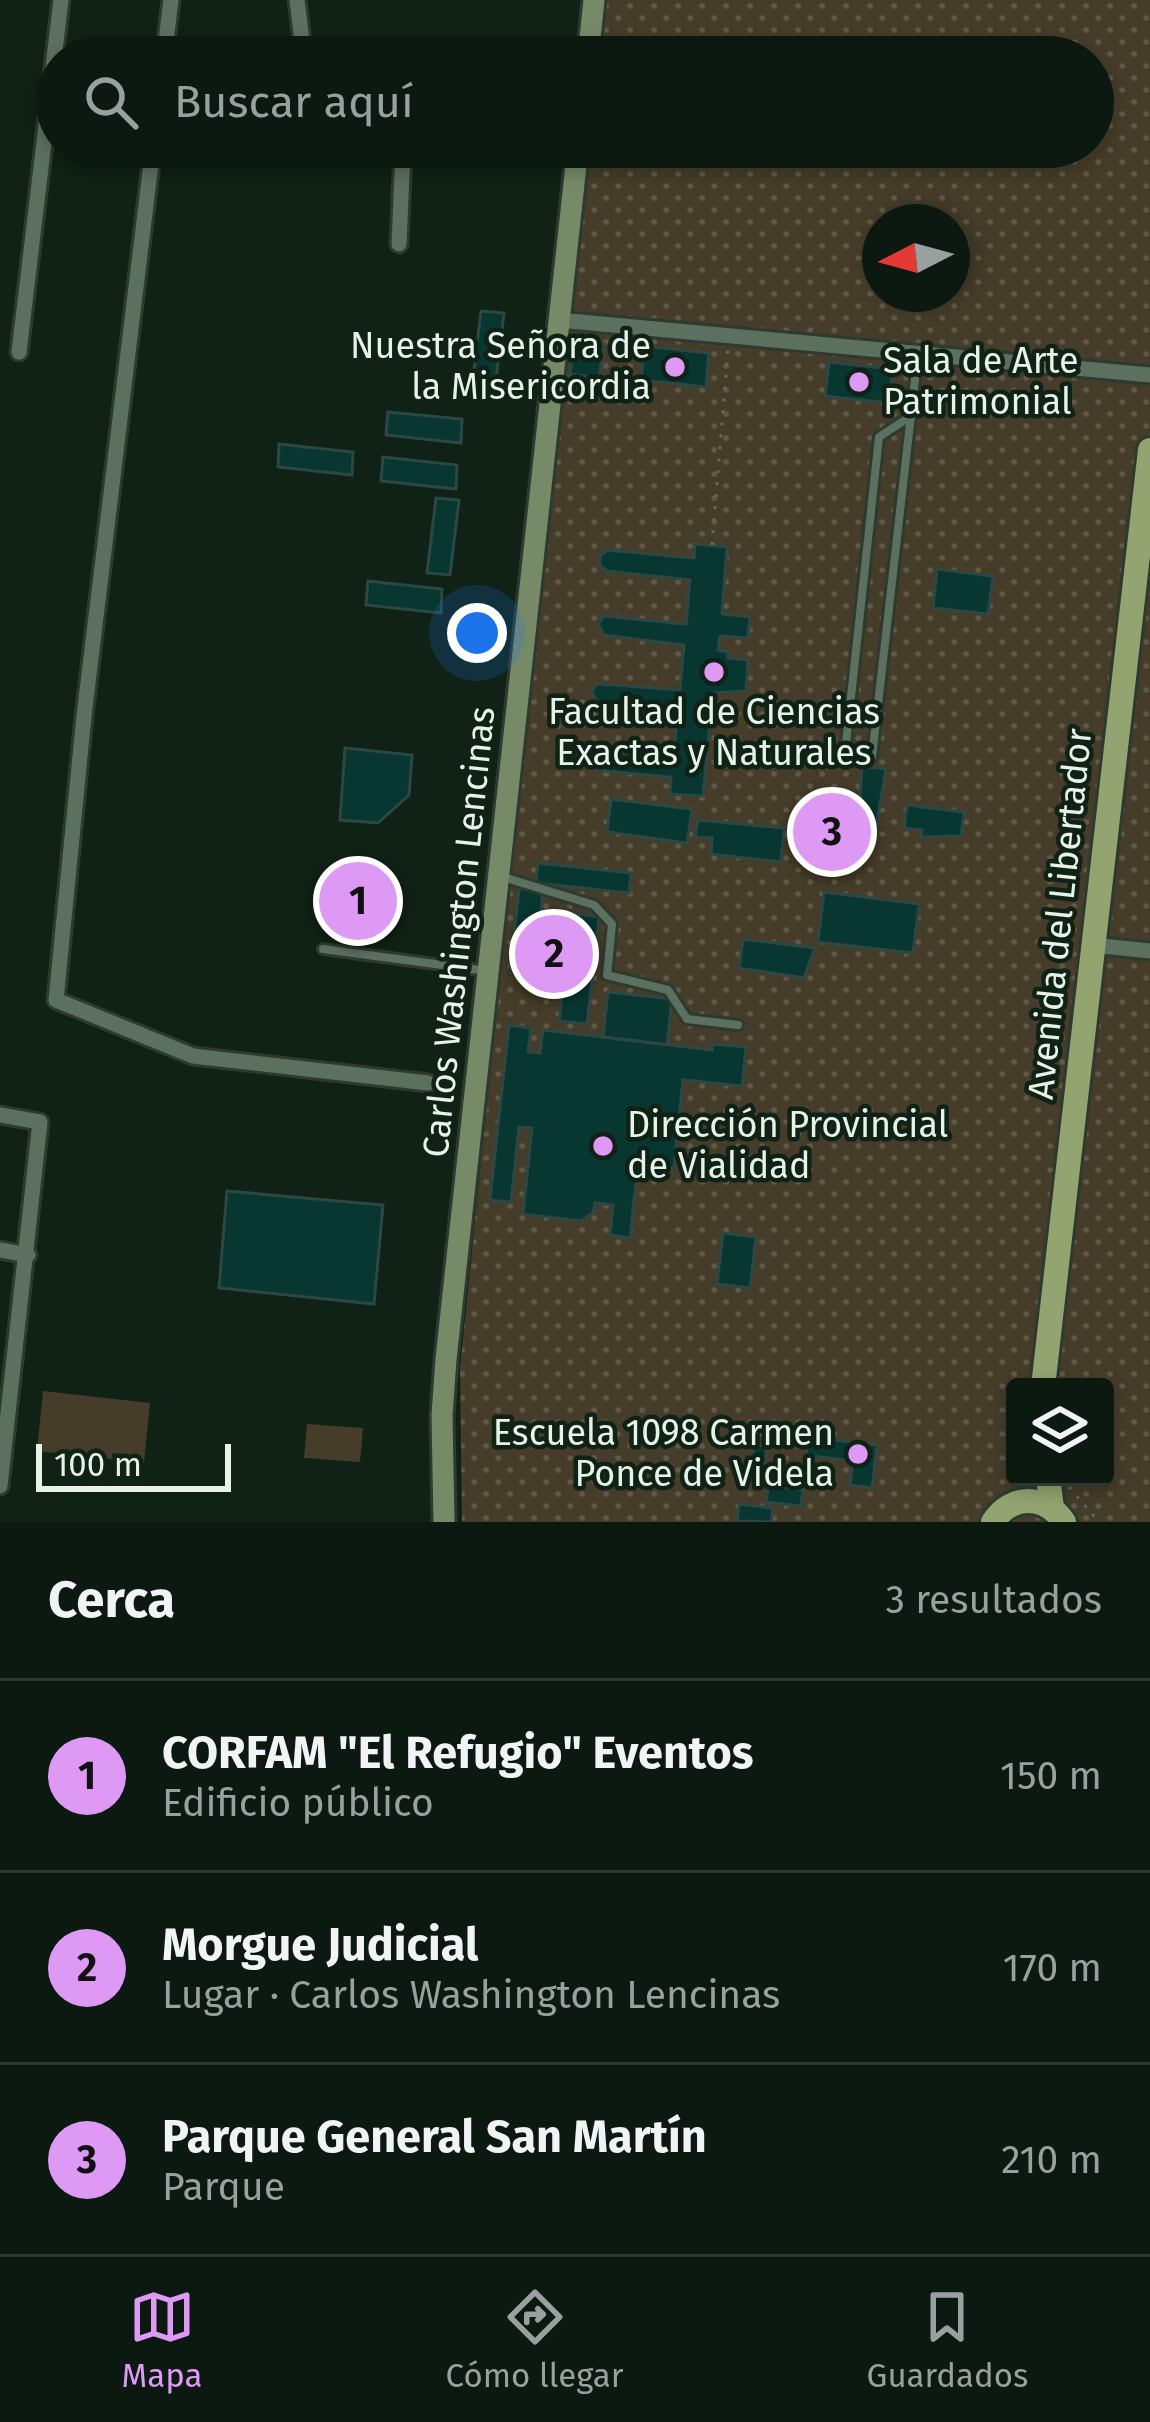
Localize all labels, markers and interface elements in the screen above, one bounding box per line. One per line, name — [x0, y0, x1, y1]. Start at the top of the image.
search box — [36, 36, 1114, 168]
icon: search — [78, 69, 144, 135]
text: Buscar aquí — [174, 75, 414, 129]
north arrow — [862, 204, 970, 312]
place label: Nuestra Señora de la Misericordia — [350, 324, 651, 409]
place label: Sala de Arte Patrimonial — [883, 339, 1079, 424]
marker: Nuestra Señora de la Misericordia — [662, 354, 688, 380]
marker: Sala de Arte Patrimonial — [846, 369, 872, 395]
your location — [447, 603, 507, 663]
marker: Facultad de Ciencias Exactas y Naturales — [701, 659, 727, 685]
place label: Facultad de Ciencias Exactas y Naturales — [548, 690, 880, 775]
street label: Carlos Washington Lencinas — [413, 704, 505, 1160]
street label: Avenida del Libertador — [1019, 726, 1101, 1102]
pin: 3 — [793, 787, 871, 877]
pin: 1 — [319, 856, 397, 946]
pin: 2 — [515, 909, 593, 999]
place label: Dirección Provincial de Vialidad — [627, 1103, 948, 1188]
marker: Dirección Provincial de Vialidad — [590, 1133, 616, 1159]
map controls — [1006, 1378, 1114, 1486]
button: layers — [1006, 1378, 1114, 1486]
place label: Escuela 1098 Carmen Ponce de Videla — [493, 1411, 834, 1496]
scale bar — [36, 1438, 231, 1491]
marker: Escuela 1098 Carmen Ponce de Videla — [845, 1441, 871, 1467]
text: 100 m — [54, 1445, 142, 1485]
text: Cerca — [48, 1569, 175, 1631]
text: 3 resultados — [885, 1577, 1102, 1623]
text: CORFAM "El Refugio" Eventos — [162, 1726, 753, 1780]
text: 1 — [78, 1753, 96, 1799]
text: 150 m — [1000, 1753, 1102, 1799]
text: Edificio público — [162, 1780, 434, 1826]
text: Morgue Judicial — [162, 1918, 478, 1972]
text: 2 — [77, 1945, 97, 1991]
text: 170 m — [1003, 1945, 1102, 1991]
text: Lugar · Carlos Washington Lencinas — [162, 1972, 780, 2018]
text: Parque General San Martín — [162, 2110, 707, 2164]
text: 3 — [77, 2137, 97, 2183]
text: 210 m — [1001, 2137, 1102, 2183]
text: Parque — [162, 2164, 285, 2210]
tab: Mapa — [122, 2284, 202, 2396]
tab: Cómo llegar — [446, 2284, 623, 2396]
tab: Guardados — [867, 2284, 1028, 2396]

